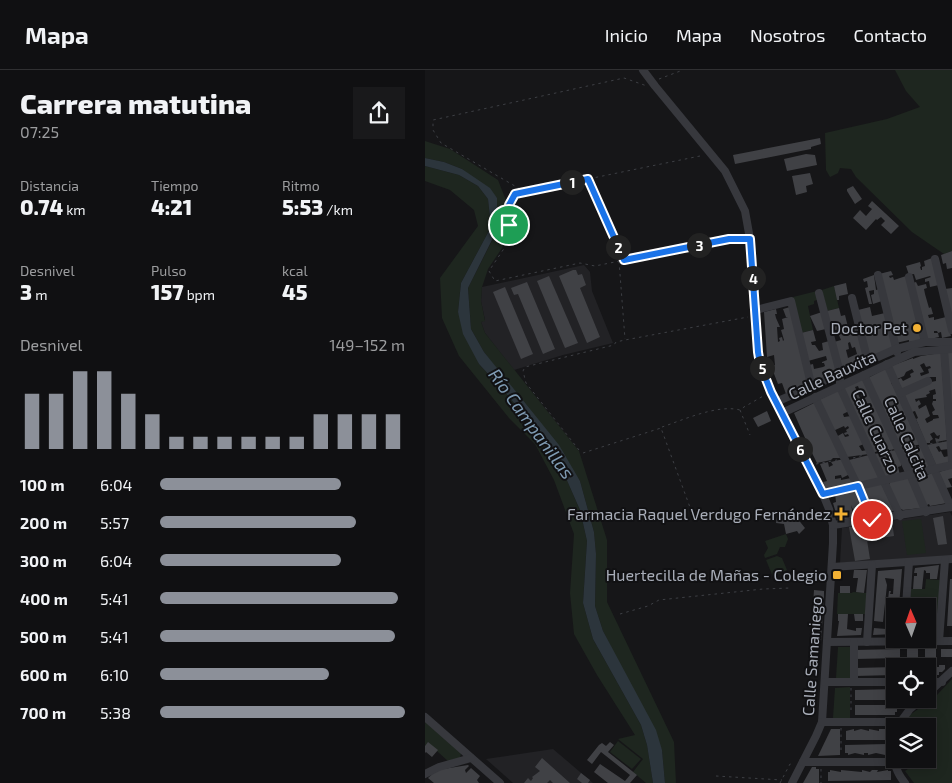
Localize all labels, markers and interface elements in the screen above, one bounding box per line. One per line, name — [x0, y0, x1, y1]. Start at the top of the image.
text: Mapa — [25, 20, 89, 49]
text: Inicio — [605, 24, 648, 46]
text: Mapa — [676, 24, 722, 46]
text: Nosotros — [750, 24, 825, 46]
text: Contacto — [853, 24, 927, 46]
text: Carrera matutina — [20, 86, 251, 120]
button: share — [353, 87, 405, 139]
text: 07:25 — [20, 122, 59, 141]
pin: 1 — [559, 170, 585, 194]
text: 1 — [569, 174, 576, 191]
text: Distancia — [20, 177, 79, 194]
text: Tiempo — [151, 177, 198, 194]
text: Ritmo — [282, 177, 320, 194]
text: 0.74 — [20, 194, 63, 219]
text: 4:21 — [151, 194, 192, 219]
text: 5:53 — [282, 194, 323, 219]
text: km — [63, 201, 86, 218]
text: /km — [323, 201, 353, 218]
pin — [488, 204, 530, 246]
icon: arrive — [495, 211, 523, 239]
pin: 3 — [687, 232, 711, 258]
pin: 2 — [605, 234, 631, 260]
text: 3 — [696, 237, 703, 254]
text: 2 — [614, 239, 623, 256]
text: Desnivel — [20, 262, 75, 279]
text: Pulso — [151, 262, 186, 279]
text: kcal — [282, 262, 308, 279]
pin: 4 — [741, 266, 765, 290]
text: 4 — [749, 270, 758, 287]
text: 3 — [20, 279, 32, 304]
text: 157 — [151, 279, 184, 304]
text: 45 — [282, 279, 307, 304]
text: m — [32, 286, 47, 303]
text: bpm — [184, 286, 215, 303]
place label: Doctor Pet — [831, 318, 907, 337]
marker: Doctor Pet — [911, 322, 923, 334]
text: Desnivel — [20, 335, 82, 354]
text: 149–152 m — [329, 335, 405, 354]
street label: Calle Bauxita — [785, 346, 879, 403]
pin: 5 — [749, 356, 775, 380]
text: 5 — [759, 360, 766, 377]
water label: Río Campanillas — [484, 364, 579, 483]
street label: Calle Cuarzo — [849, 386, 904, 476]
street label: Calle Calcita — [881, 393, 934, 482]
pin: 6 — [787, 436, 813, 462]
text: 6 — [796, 441, 805, 458]
text: 100 m — [20, 475, 65, 494]
text: 6:04 — [100, 475, 132, 494]
pin — [851, 499, 893, 541]
place label: Farmacia Raquel Verdugo Fernández — [567, 504, 831, 523]
icon: check — [858, 506, 886, 534]
marker: Farmacia Raquel Verdugo Fernández — [835, 508, 847, 520]
text: 200 m — [20, 513, 67, 532]
text: 5:57 — [100, 513, 129, 532]
text: 300 m — [20, 551, 67, 570]
text: 6:04 — [100, 551, 132, 570]
place label: Huertecilla de Mañas - Colegio — [606, 565, 827, 584]
marker: Huertecilla de Mañas - Colegio — [831, 569, 843, 581]
text: 400 m — [20, 589, 68, 608]
text: 5:41 — [100, 589, 129, 608]
street label: Calle Samaniego — [798, 595, 825, 716]
north arrow — [886, 598, 936, 648]
map controls — [886, 598, 936, 768]
text: 500 m — [20, 627, 67, 646]
text: 5:41 — [100, 627, 129, 646]
button: locate — [886, 658, 936, 708]
text: 600 m — [20, 665, 67, 684]
text: 6:10 — [100, 665, 129, 684]
text: 700 m — [20, 703, 66, 722]
text: 5:38 — [100, 703, 131, 722]
button: layers — [886, 718, 936, 768]

